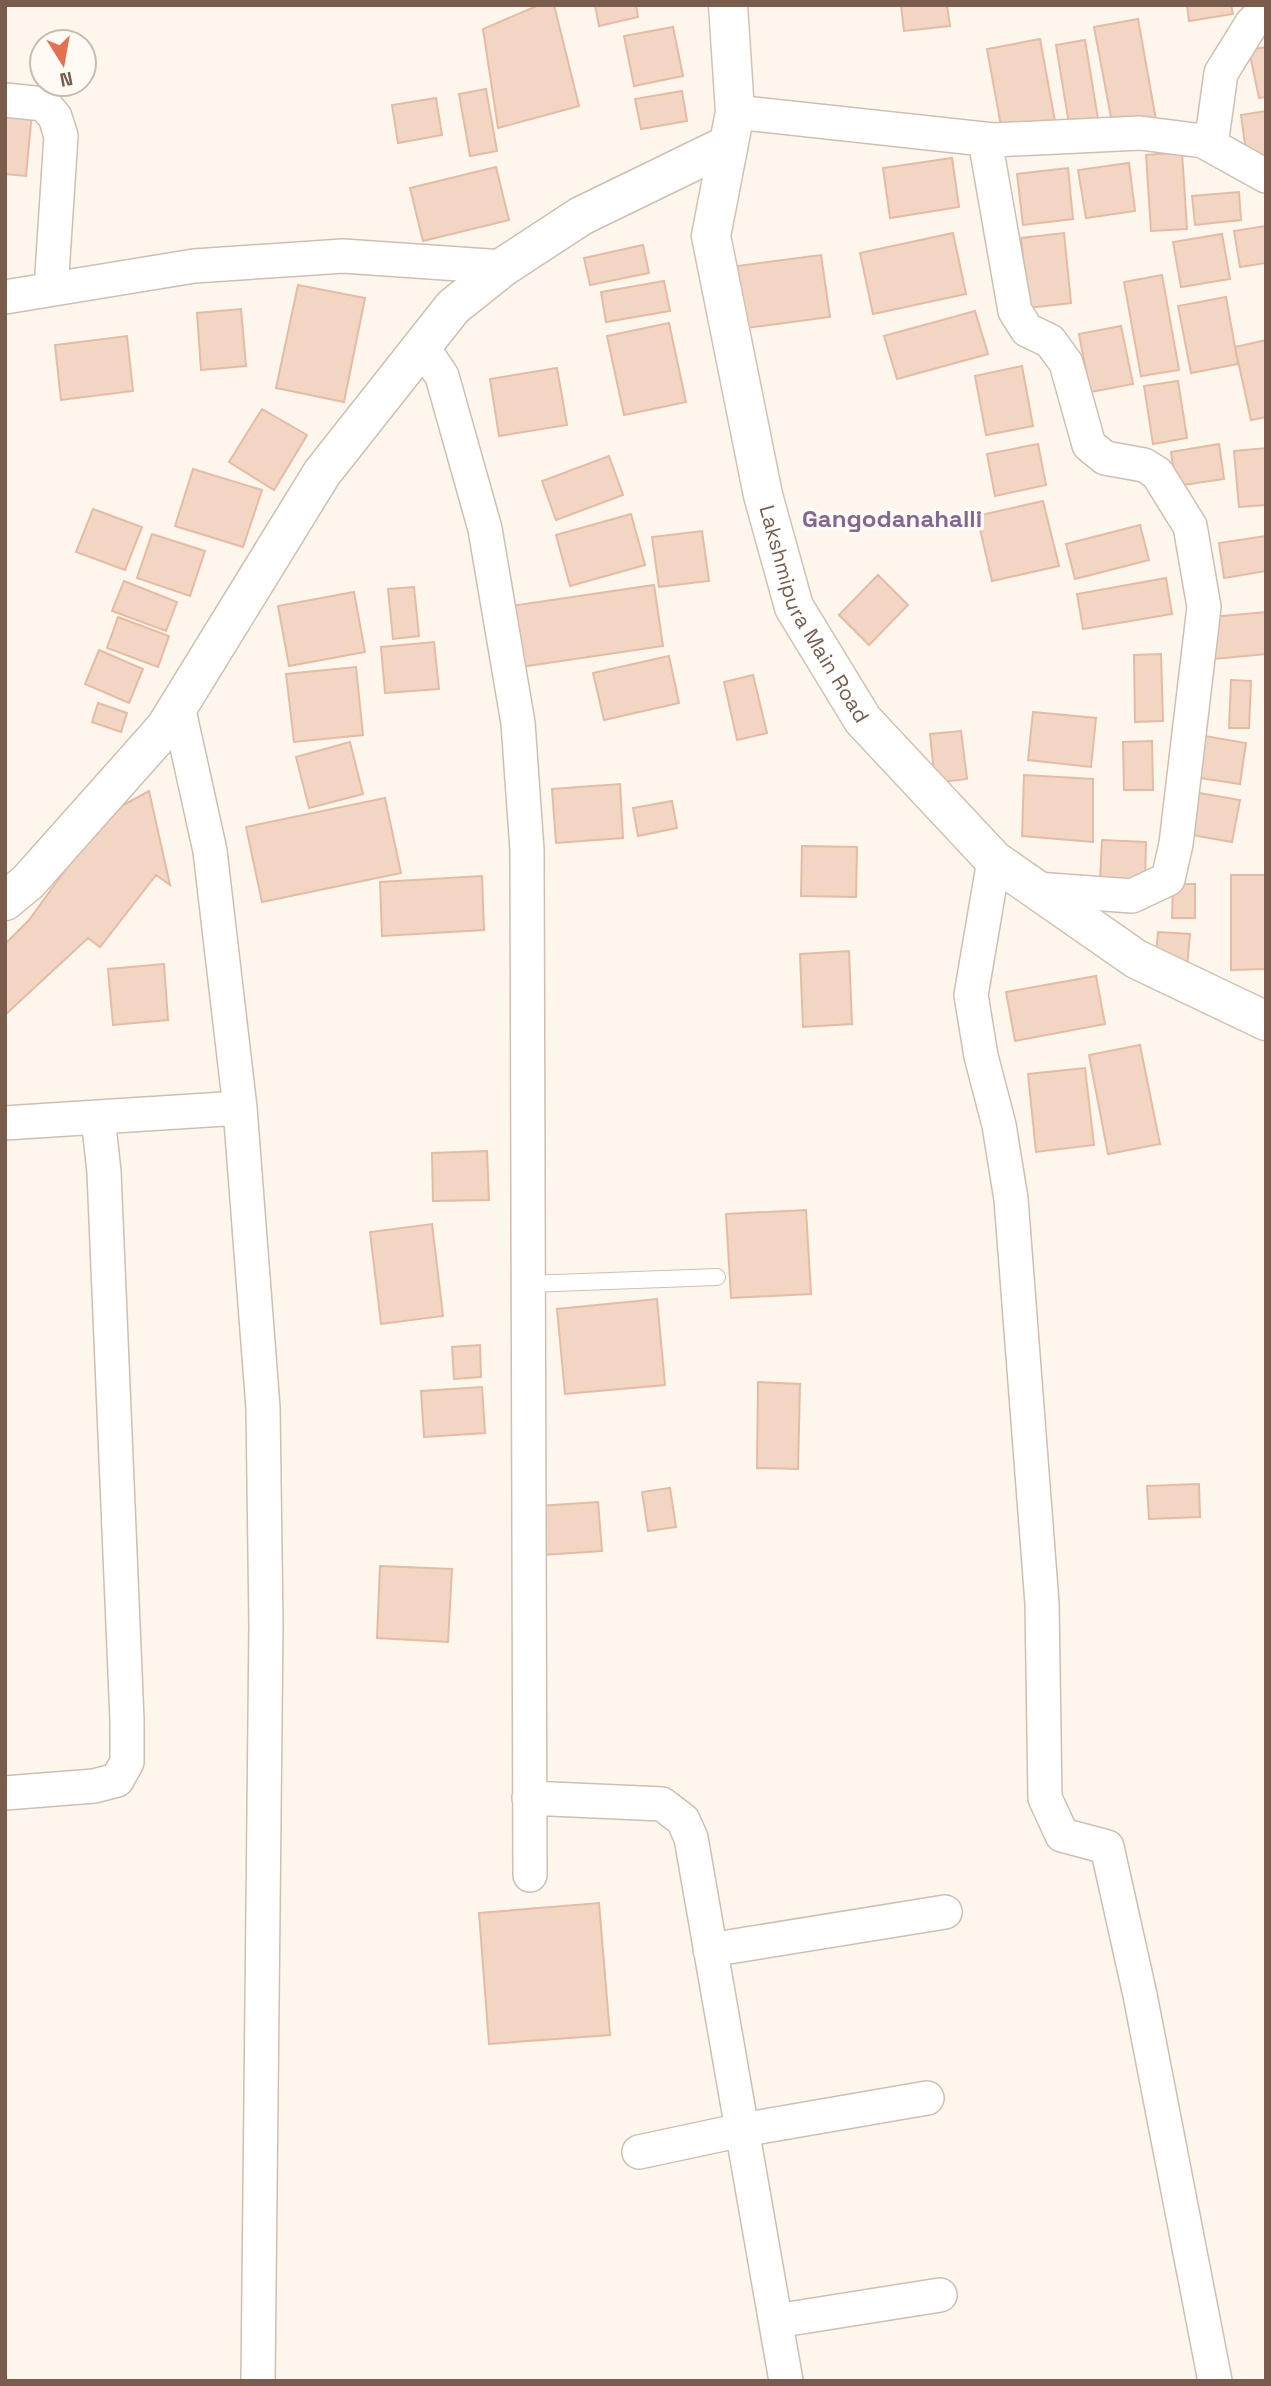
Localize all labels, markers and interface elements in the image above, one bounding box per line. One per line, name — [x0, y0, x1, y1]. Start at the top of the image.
north arrow — [28, 28, 98, 98]
text: N — [58, 66, 75, 93]
street label: Lakshmipura Main Road — [753, 502, 875, 728]
district label: Gangodanahalli — [802, 503, 982, 534]

